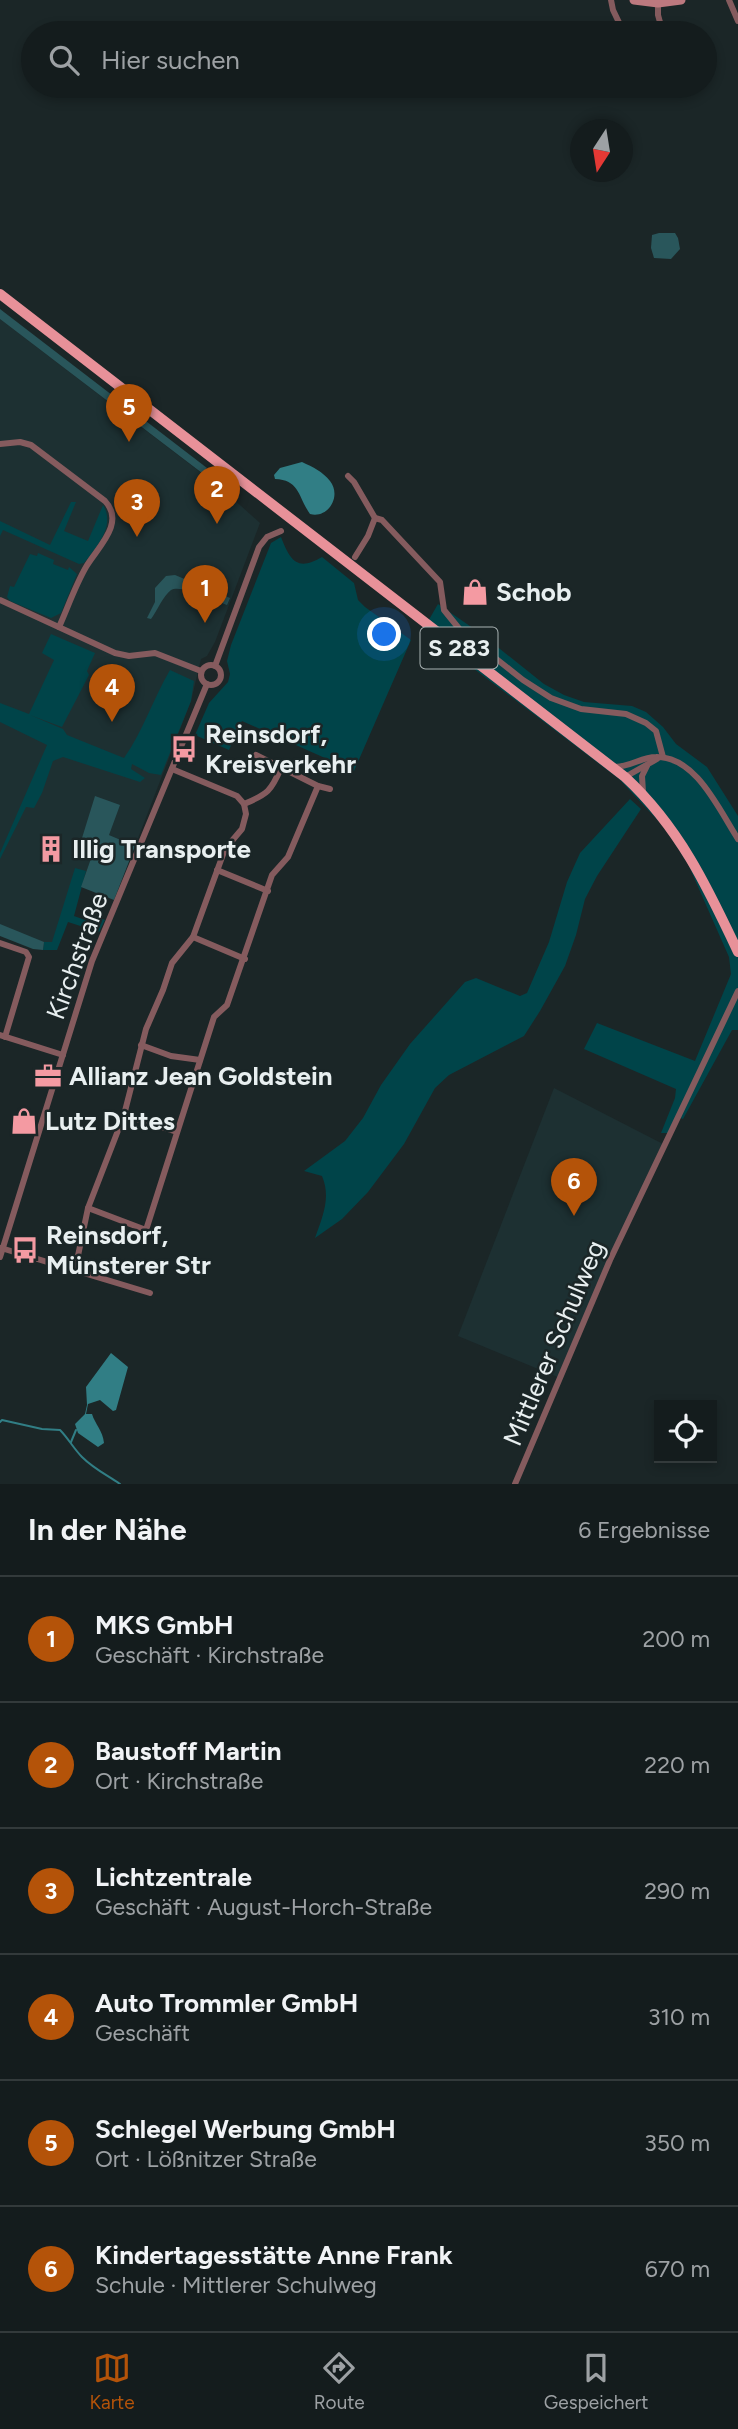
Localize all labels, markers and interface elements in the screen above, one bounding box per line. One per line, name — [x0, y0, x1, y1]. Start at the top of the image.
search box — [21, 21, 717, 98]
icon: search — [45, 41, 83, 79]
text: Hier suchen — [101, 44, 240, 76]
north arrow — [570, 119, 633, 182]
pin: 5 — [106, 384, 152, 442]
pin: 2 — [194, 466, 240, 524]
pin: 3 — [114, 479, 160, 537]
pin: 1 — [182, 565, 228, 623]
place label: Schob — [496, 576, 571, 608]
shop icon: Schob — [460, 577, 490, 607]
your location — [367, 617, 401, 651]
road number: S 283 — [420, 628, 498, 668]
pin: 4 — [89, 664, 135, 722]
place label: Reinsdorf, Kreisverkehr — [205, 718, 356, 780]
bus stop icon: Reinsdorf, Kreisverkehr — [169, 734, 199, 764]
place label: Illig Transporte — [72, 833, 251, 865]
building icon: Illig Transporte — [36, 834, 66, 864]
street label: Kirchstraße — [39, 888, 115, 1024]
place label: Allianz Jean Goldstein — [69, 1060, 333, 1092]
office icon: Allianz Jean Goldstein — [33, 1061, 63, 1091]
place label: Lutz Dittes — [45, 1105, 175, 1137]
shop icon: Lutz Dittes — [9, 1106, 39, 1136]
pin: 6 — [551, 1158, 597, 1216]
place label: Reinsdorf, Münsterer Str — [46, 1219, 211, 1281]
bus stop icon: Reinsdorf, Münsterer Str — [10, 1235, 40, 1265]
street label: Mittlerer Schulweg — [496, 1235, 612, 1451]
map controls — [654, 1400, 717, 1463]
button: locate — [654, 1400, 717, 1463]
text: In der Nähe — [28, 1511, 187, 1548]
text: 6 Ergebnisse — [578, 1516, 710, 1544]
text: MKS GmbH — [95, 1609, 234, 1641]
text: 1 — [46, 1625, 56, 1653]
text: 200 m — [642, 1625, 710, 1653]
text: Geschäft · Kirchstraße — [95, 1641, 324, 1669]
text: Baustoff Martin — [95, 1735, 282, 1767]
text: 2 — [44, 1751, 58, 1779]
text: 220 m — [644, 1751, 710, 1779]
text: Ort · Kirchstraße — [95, 1767, 263, 1795]
text: Lichtzentrale — [95, 1861, 252, 1893]
text: 3 — [45, 1877, 57, 1905]
text: 290 m — [644, 1877, 710, 1905]
text: Geschäft · August-Horch-Straße — [95, 1893, 432, 1921]
text: Auto Trommler GmbH — [95, 1987, 358, 2019]
text: 4 — [44, 2003, 58, 2031]
text: 310 m — [648, 2003, 710, 2031]
text: Geschäft — [95, 2019, 190, 2047]
text: Schlegel Werbung GmbH — [95, 2113, 396, 2145]
text: 5 — [44, 2129, 58, 2157]
text: 350 m — [644, 2129, 710, 2157]
text: Ort · Lößnitzer Straße — [95, 2145, 317, 2173]
text: Kindertagesstätte Anne Frank — [95, 2239, 453, 2271]
text: 6 — [44, 2255, 58, 2283]
text: 670 m — [645, 2255, 710, 2283]
text: Schule · Mittlerer Schulweg — [95, 2271, 377, 2299]
tab: Karte — [90, 2349, 135, 2414]
tab: Route — [314, 2349, 365, 2414]
tab: Gespeichert — [544, 2349, 648, 2414]

